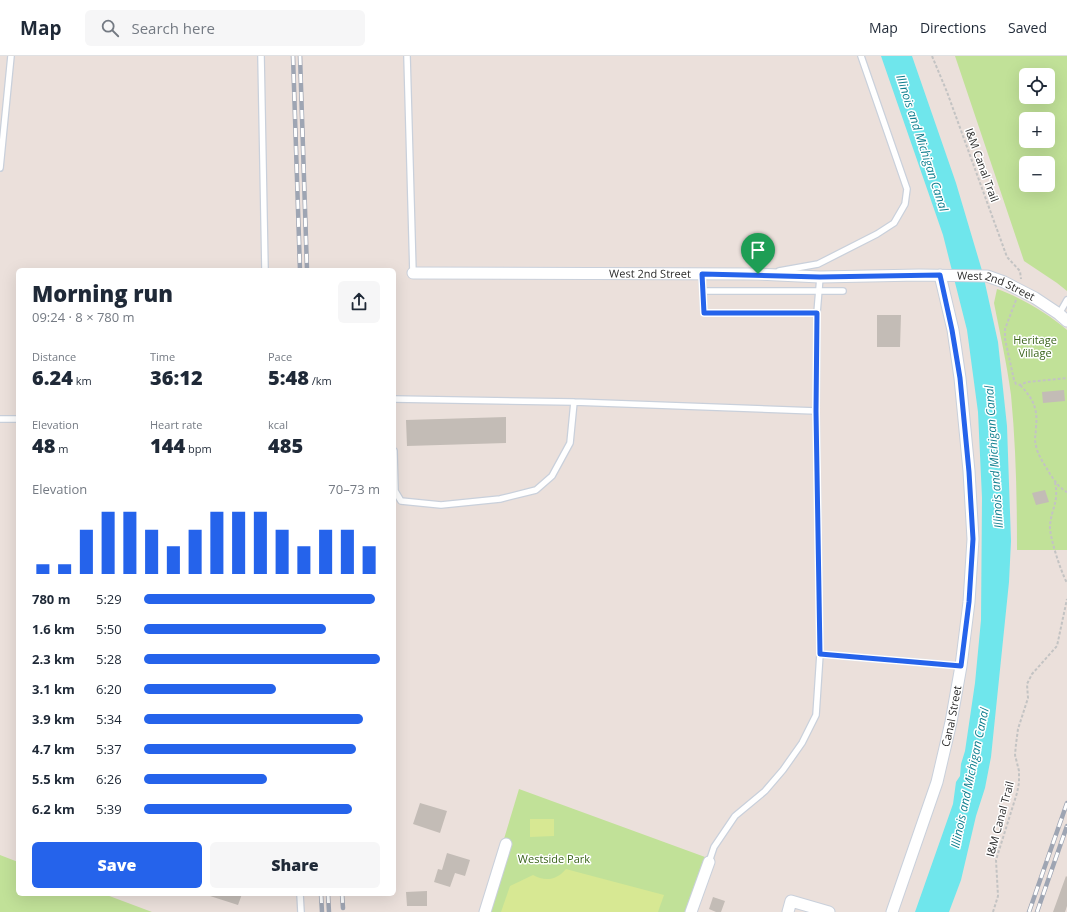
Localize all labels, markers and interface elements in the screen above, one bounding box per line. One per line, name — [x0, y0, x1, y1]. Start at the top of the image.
search box — [85, 10, 365, 46]
text: Map — [20, 15, 61, 41]
icon: search — [99, 17, 121, 39]
text: Search here — [131, 18, 215, 38]
text: Map — [869, 18, 898, 37]
text: Directions — [920, 18, 986, 37]
text: Saved — [1008, 18, 1047, 37]
map controls — [1019, 68, 1055, 192]
button: locate — [1019, 68, 1055, 104]
water label: Illinois and Michigan Canal — [892, 72, 953, 214]
button: + — [1019, 112, 1055, 148]
street label: I&M Canal Trail — [962, 126, 1003, 204]
button: − — [1019, 156, 1055, 192]
pin — [741, 233, 775, 274]
icon: arrive — [747, 239, 769, 261]
street label: West 2nd Street — [609, 266, 691, 281]
street label: West 2nd Street — [957, 268, 1038, 304]
text: Morning run — [32, 278, 173, 308]
button: share — [338, 281, 380, 323]
text: 09:24 · 8 × 780 m — [32, 308, 135, 326]
park label: Heritage Village — [1013, 332, 1057, 360]
text: Distance — [32, 349, 76, 364]
text: Time — [150, 349, 175, 364]
text: Pace — [268, 349, 292, 364]
text: 6.24 — [32, 364, 73, 391]
text: 36:12 — [150, 364, 203, 391]
text: 5:48 — [268, 364, 309, 391]
text: km — [73, 373, 92, 388]
text: /km — [309, 373, 332, 388]
water label: Illinois and Michigan Canal — [980, 384, 1007, 529]
text: Elevation — [32, 417, 79, 432]
text: Heart rate — [150, 417, 202, 432]
text: kcal — [268, 417, 288, 432]
text: 48 — [32, 432, 55, 459]
text: 144 — [150, 432, 185, 459]
text: 485 — [268, 432, 303, 459]
text: m — [55, 441, 68, 456]
text: bpm — [185, 441, 212, 456]
text: Elevation — [32, 480, 87, 498]
text: 70–73 m — [328, 480, 380, 498]
text: 780 m — [32, 590, 70, 608]
text: 5:29 — [96, 590, 122, 608]
text: 1.6 km — [32, 620, 75, 638]
text: 5:50 — [96, 620, 122, 638]
text: 2.3 km — [32, 650, 75, 668]
text: 5:28 — [96, 650, 122, 668]
text: 3.1 km — [32, 680, 75, 698]
text: 6:20 — [96, 680, 122, 698]
street label: Canal Street — [937, 684, 964, 748]
water label: Illinois and Michigan Canal — [946, 705, 993, 850]
text: 3.9 km — [32, 710, 75, 728]
text: 5:34 — [96, 710, 122, 728]
text: 4.7 km — [32, 740, 75, 758]
text: 5:37 — [96, 740, 122, 758]
text: 5.5 km — [32, 770, 75, 788]
text: 6:26 — [96, 770, 122, 788]
street label: I&M Canal Trail — [982, 779, 1017, 858]
text: 6.2 km — [32, 800, 75, 818]
text: 5:39 — [96, 800, 122, 818]
button: Save — [32, 842, 202, 888]
button: Share — [210, 842, 380, 888]
park label: Westside Park — [518, 851, 590, 866]

